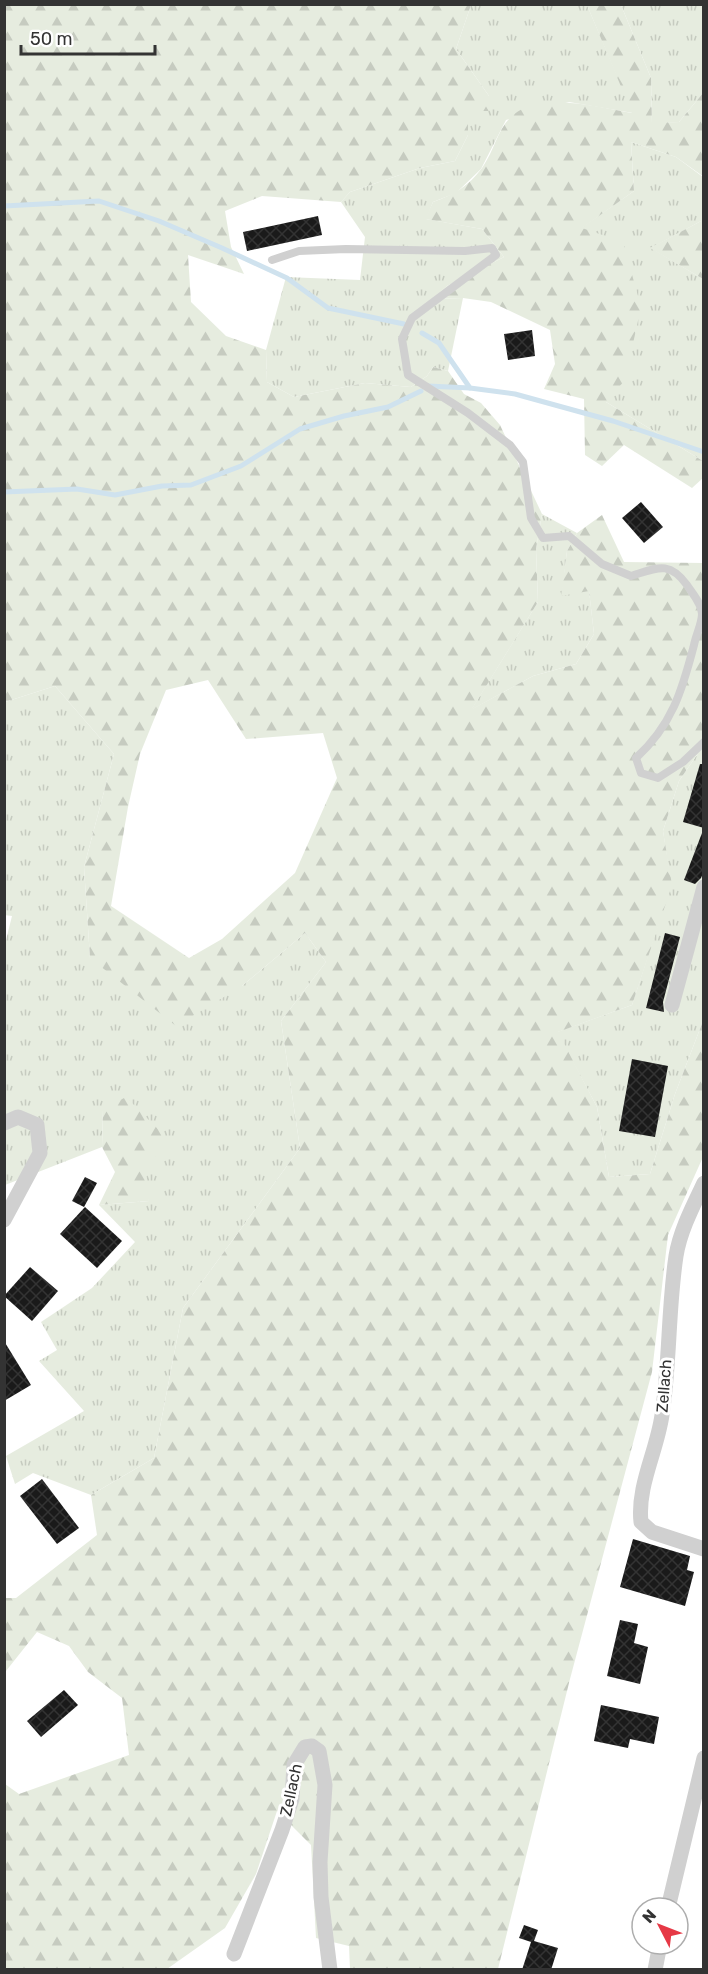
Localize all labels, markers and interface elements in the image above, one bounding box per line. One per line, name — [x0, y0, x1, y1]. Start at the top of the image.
scale bar — [21, 18, 154, 56]
text: 50 m — [30, 28, 73, 50]
street label: Zellach — [653, 1359, 675, 1413]
street label: Zellach — [276, 1762, 306, 1818]
north arrow — [630, 1896, 690, 1956]
text: N — [638, 1906, 660, 1927]

